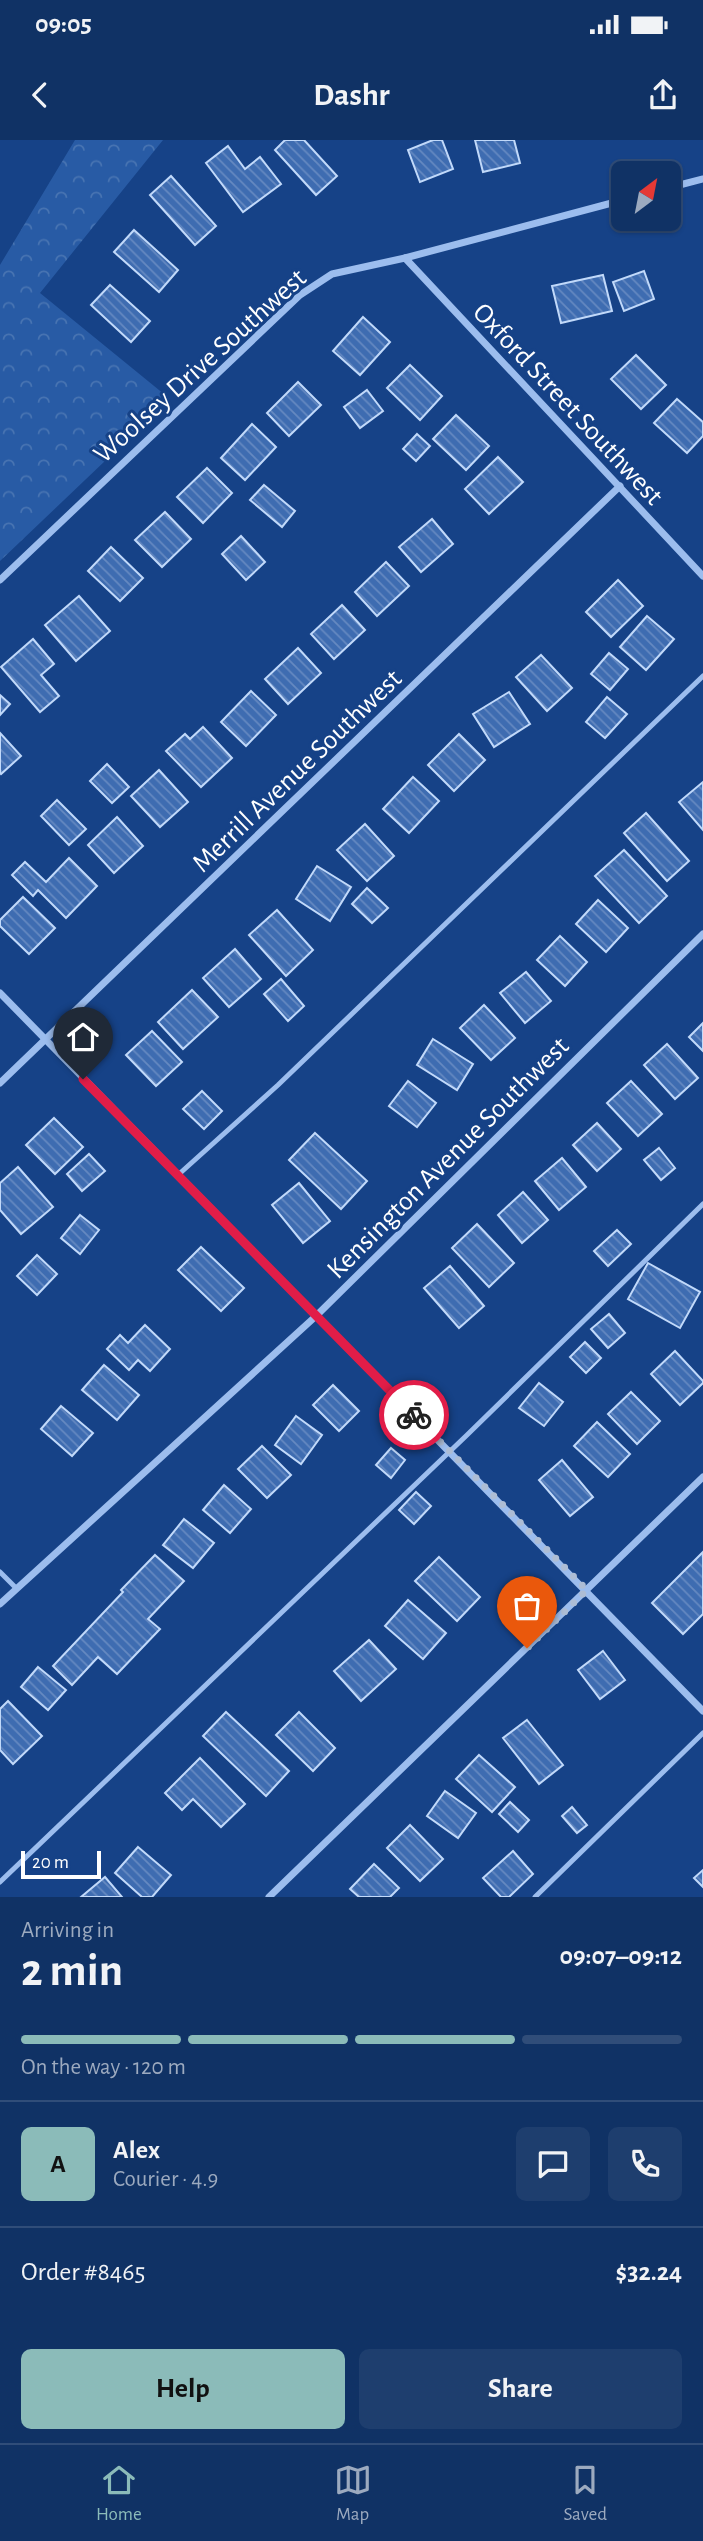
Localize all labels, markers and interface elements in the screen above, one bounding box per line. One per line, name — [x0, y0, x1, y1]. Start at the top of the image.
text: 09:05 — [35, 11, 92, 37]
icon: back — [21, 76, 59, 114]
icon: share — [644, 76, 682, 114]
text: Dashr — [313, 79, 390, 111]
north arrow — [611, 161, 681, 231]
map controls — [611, 161, 681, 231]
street label: Woolsey Drive Southwest — [89, 264, 312, 469]
street label: Oxford Street Southwest — [467, 298, 668, 511]
street label: Merrill Avenue Southwest — [188, 665, 407, 878]
pin — [53, 1007, 113, 1079]
icon: home — [64, 1018, 102, 1056]
street label: Kensington Avenue Southwest — [322, 1032, 575, 1285]
courier — [379, 1380, 449, 1450]
icon: bike — [395, 1396, 433, 1434]
pin — [497, 1576, 557, 1648]
icon: bag — [508, 1587, 546, 1625]
scale bar — [21, 1848, 102, 1880]
text: 20 m — [32, 1853, 69, 1872]
text: Arriving in — [21, 1919, 114, 1942]
text: 09:07–09:12 — [560, 1943, 682, 1969]
text: 2 min — [21, 1948, 123, 1994]
text: On the way · 120 m — [21, 2056, 186, 2079]
button: chat — [516, 2127, 590, 2201]
button: phone — [608, 2127, 682, 2201]
text: Alex — [113, 2137, 160, 2163]
text: A — [50, 2151, 66, 2177]
text: Courier · 4.9 — [113, 2168, 218, 2191]
text: Order #8465 — [21, 2259, 145, 2285]
text: $32.24 — [616, 2259, 682, 2285]
button: Help — [21, 2349, 345, 2429]
button: Share — [359, 2349, 682, 2429]
tab: Home — [96, 2461, 142, 2526]
tab: Map — [334, 2461, 372, 2526]
tab: Saved — [564, 2461, 607, 2526]

